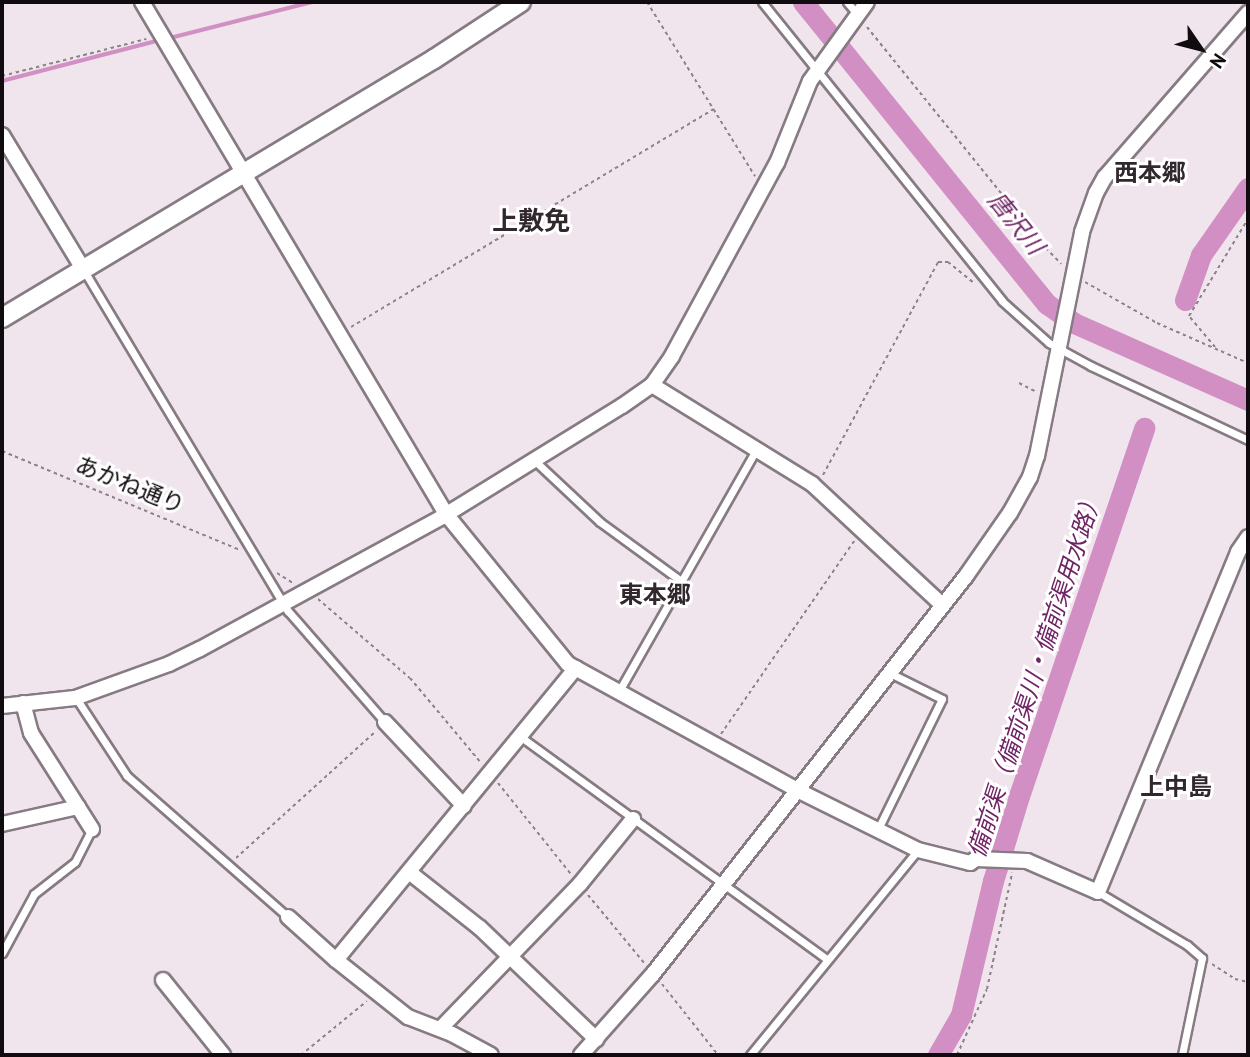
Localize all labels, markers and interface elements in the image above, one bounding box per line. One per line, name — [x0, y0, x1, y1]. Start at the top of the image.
north arrow — [1166, 14, 1236, 84]
text: N — [1205, 49, 1232, 73]
district label: 西本郷 — [1114, 159, 1186, 187]
water label: 唐沢川 — [982, 186, 1050, 260]
district label: 上敷免 — [492, 205, 570, 237]
street label: あかね通り — [72, 451, 188, 519]
water label: 備前渠（備前渠川・備前渠用水路） — [962, 487, 1108, 861]
district label: 東本郷 — [619, 581, 691, 609]
district label: 上中島 — [1140, 773, 1212, 801]

